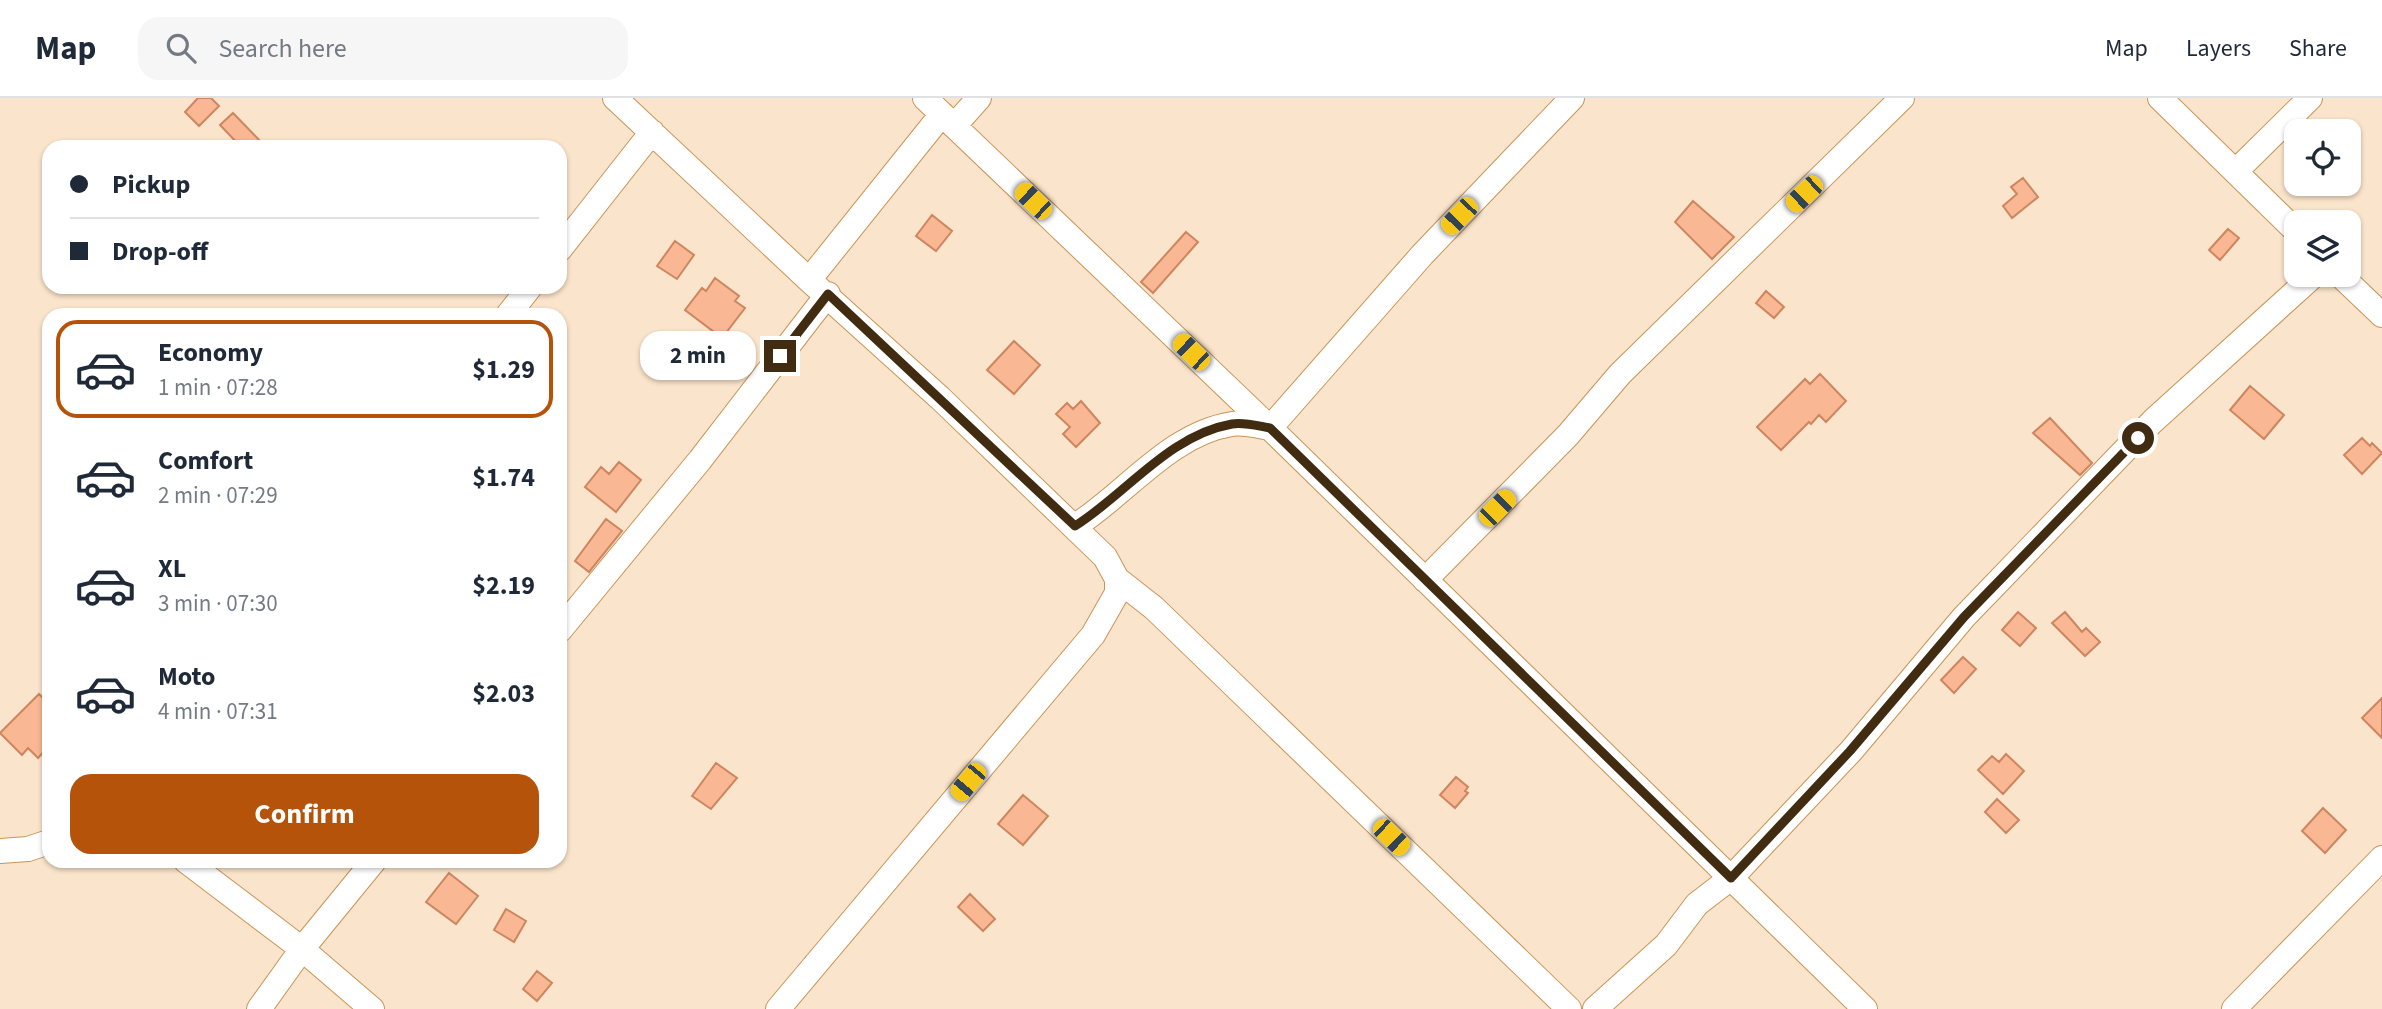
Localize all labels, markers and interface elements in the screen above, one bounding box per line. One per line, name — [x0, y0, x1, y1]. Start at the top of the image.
search box — [138, 17, 628, 80]
text: Map — [35, 25, 96, 72]
icon: search — [162, 29, 200, 67]
text: Search here — [218, 30, 347, 67]
text: Map — [2105, 31, 2148, 66]
text: Layers — [2186, 31, 2251, 66]
text: Share — [2289, 31, 2347, 66]
map controls — [2284, 119, 2361, 287]
button: locate — [2284, 119, 2361, 196]
text: Pickup — [112, 166, 190, 203]
car — [1782, 172, 1827, 216]
car — [1011, 179, 1056, 223]
car — [1437, 194, 1482, 238]
button: layers — [2284, 210, 2361, 287]
text: Drop-off — [112, 233, 208, 270]
car — [1169, 330, 1214, 374]
callout: 2 min — [640, 331, 756, 380]
text: Economy — [158, 334, 263, 371]
icon: car — [74, 338, 137, 401]
text: 2 min — [670, 339, 726, 372]
route end — [764, 340, 796, 372]
text: $1.29 — [472, 351, 535, 388]
text: 1 min · 07:28 — [158, 371, 278, 404]
route start — [2122, 422, 2154, 454]
text: Comfort — [158, 442, 253, 479]
icon: car — [74, 446, 137, 509]
text: $1.74 — [472, 459, 535, 496]
text: 2 min · 07:29 — [158, 479, 278, 512]
car — [1475, 486, 1520, 530]
text: XL — [158, 550, 186, 587]
icon: car — [74, 554, 137, 617]
text: $2.19 — [472, 567, 535, 604]
text: 3 min · 07:30 — [158, 587, 278, 620]
text: Moto — [158, 658, 215, 695]
icon: car — [74, 662, 137, 725]
text: $2.03 — [472, 675, 535, 712]
text: 4 min · 07:31 — [158, 695, 278, 728]
car — [947, 759, 990, 805]
button: Confirm — [70, 774, 539, 854]
car — [1369, 815, 1414, 859]

